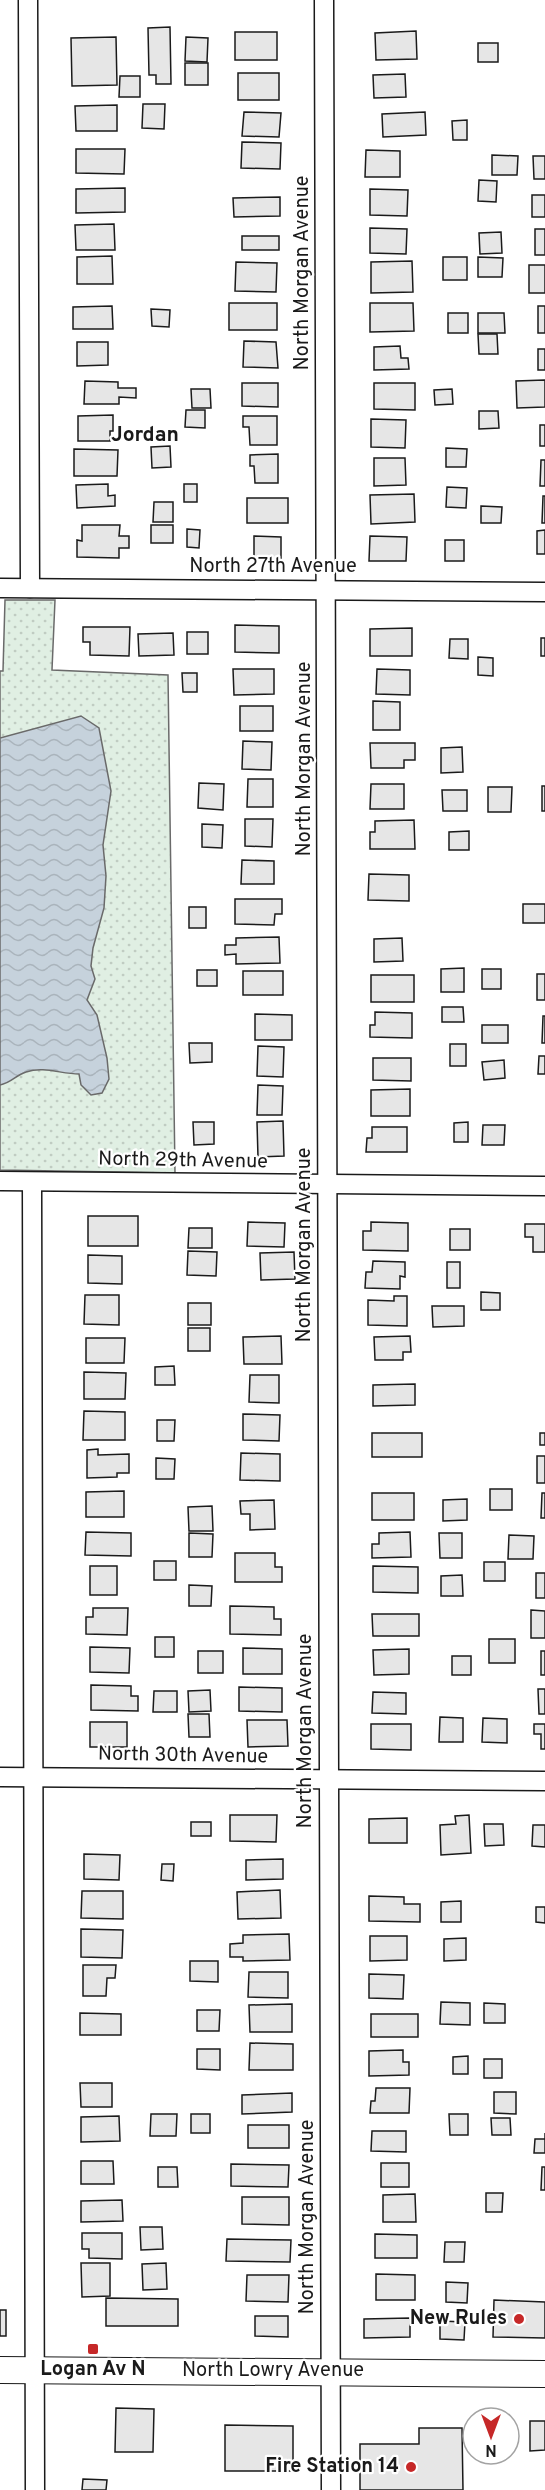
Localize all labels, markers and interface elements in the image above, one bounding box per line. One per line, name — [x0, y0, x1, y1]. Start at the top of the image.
street label: North Morgan Avenue — [290, 175, 316, 371]
district label: Jordan — [111, 422, 179, 449]
street label: North 27th Avenue — [189, 554, 357, 580]
street label: North Morgan Avenue — [292, 661, 318, 857]
street label: North 29th Avenue — [98, 1147, 268, 1175]
street label: North Morgan Avenue — [292, 1147, 318, 1343]
street label: North Morgan Avenue — [293, 1633, 319, 1829]
street label: North 30th Avenue — [98, 1742, 268, 1770]
street label: North Morgan Avenue — [295, 2119, 321, 2315]
place label: New Rules — [410, 2306, 507, 2332]
marker: New Rules — [512, 2312, 526, 2326]
marker: Logan Av N — [86, 2342, 100, 2356]
place label: Logan Av N — [40, 2357, 146, 2383]
street label: North Lowry Avenue — [182, 2358, 364, 2384]
north arrow — [461, 2406, 521, 2466]
text: N — [485, 2439, 497, 2459]
place label: Fire Station 14 — [265, 2454, 399, 2480]
marker: Fire Station 14 — [404, 2460, 418, 2474]

